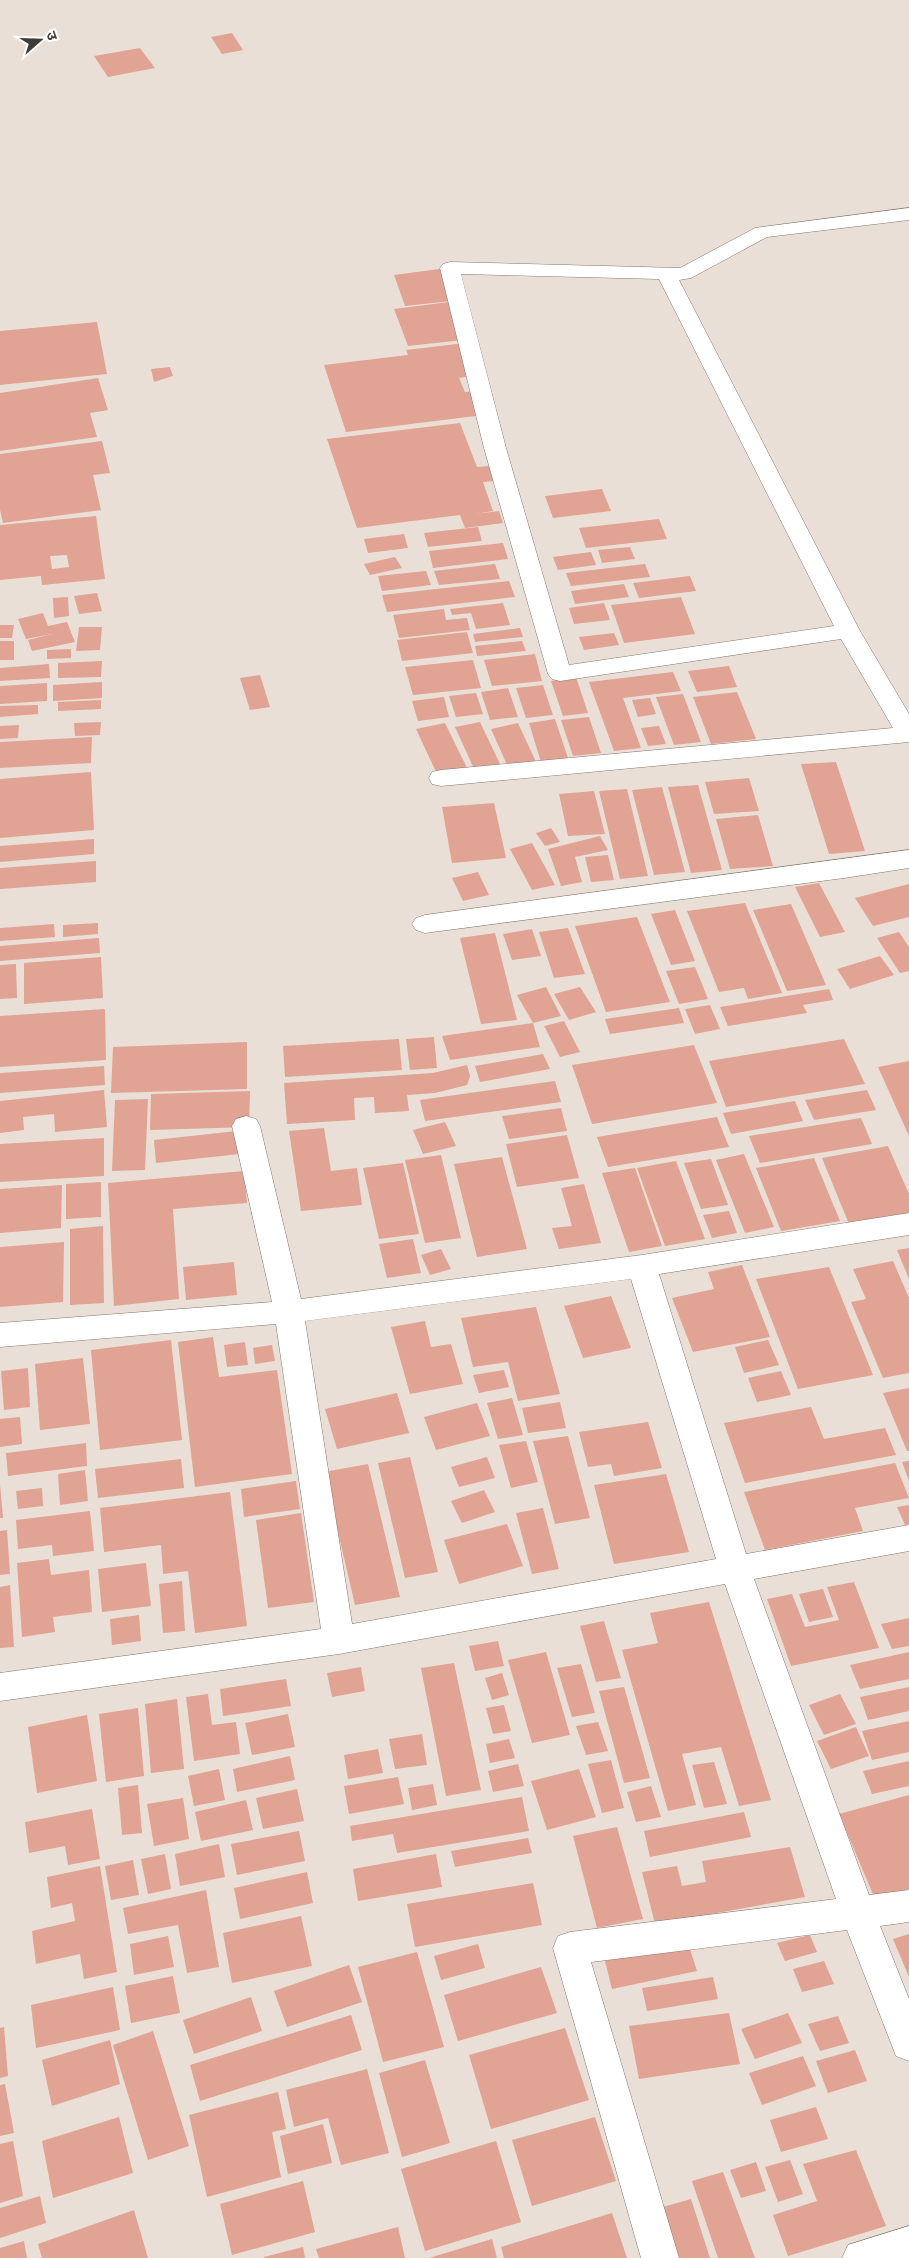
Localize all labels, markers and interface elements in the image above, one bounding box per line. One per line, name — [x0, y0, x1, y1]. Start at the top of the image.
north arrow — [15, 15, 65, 65]
text: उ — [42, 28, 63, 43]

